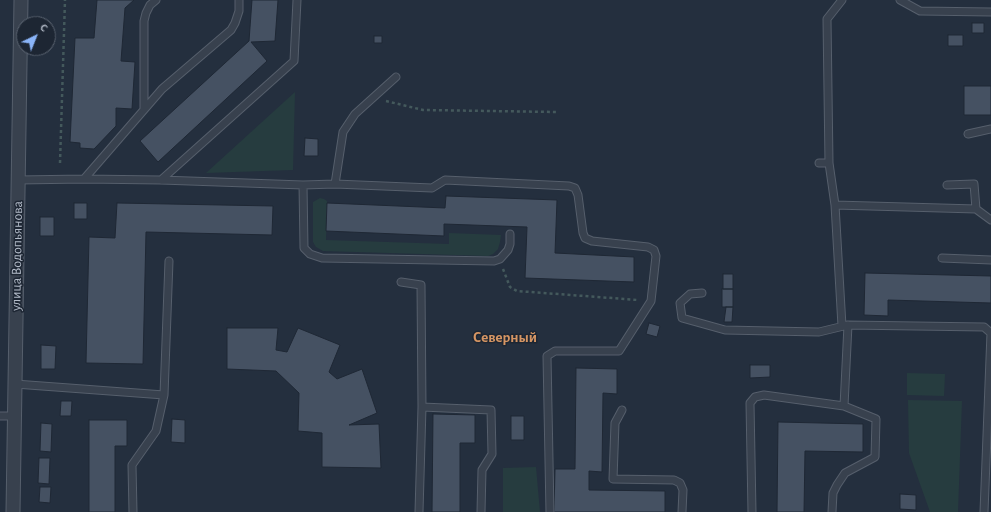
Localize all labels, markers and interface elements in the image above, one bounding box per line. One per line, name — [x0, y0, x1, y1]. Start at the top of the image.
north arrow — [16, 16, 56, 56]
text: С — [38, 21, 50, 34]
street label: улица Водопьянова — [8, 201, 26, 311]
district label: Северный — [473, 328, 537, 346]

